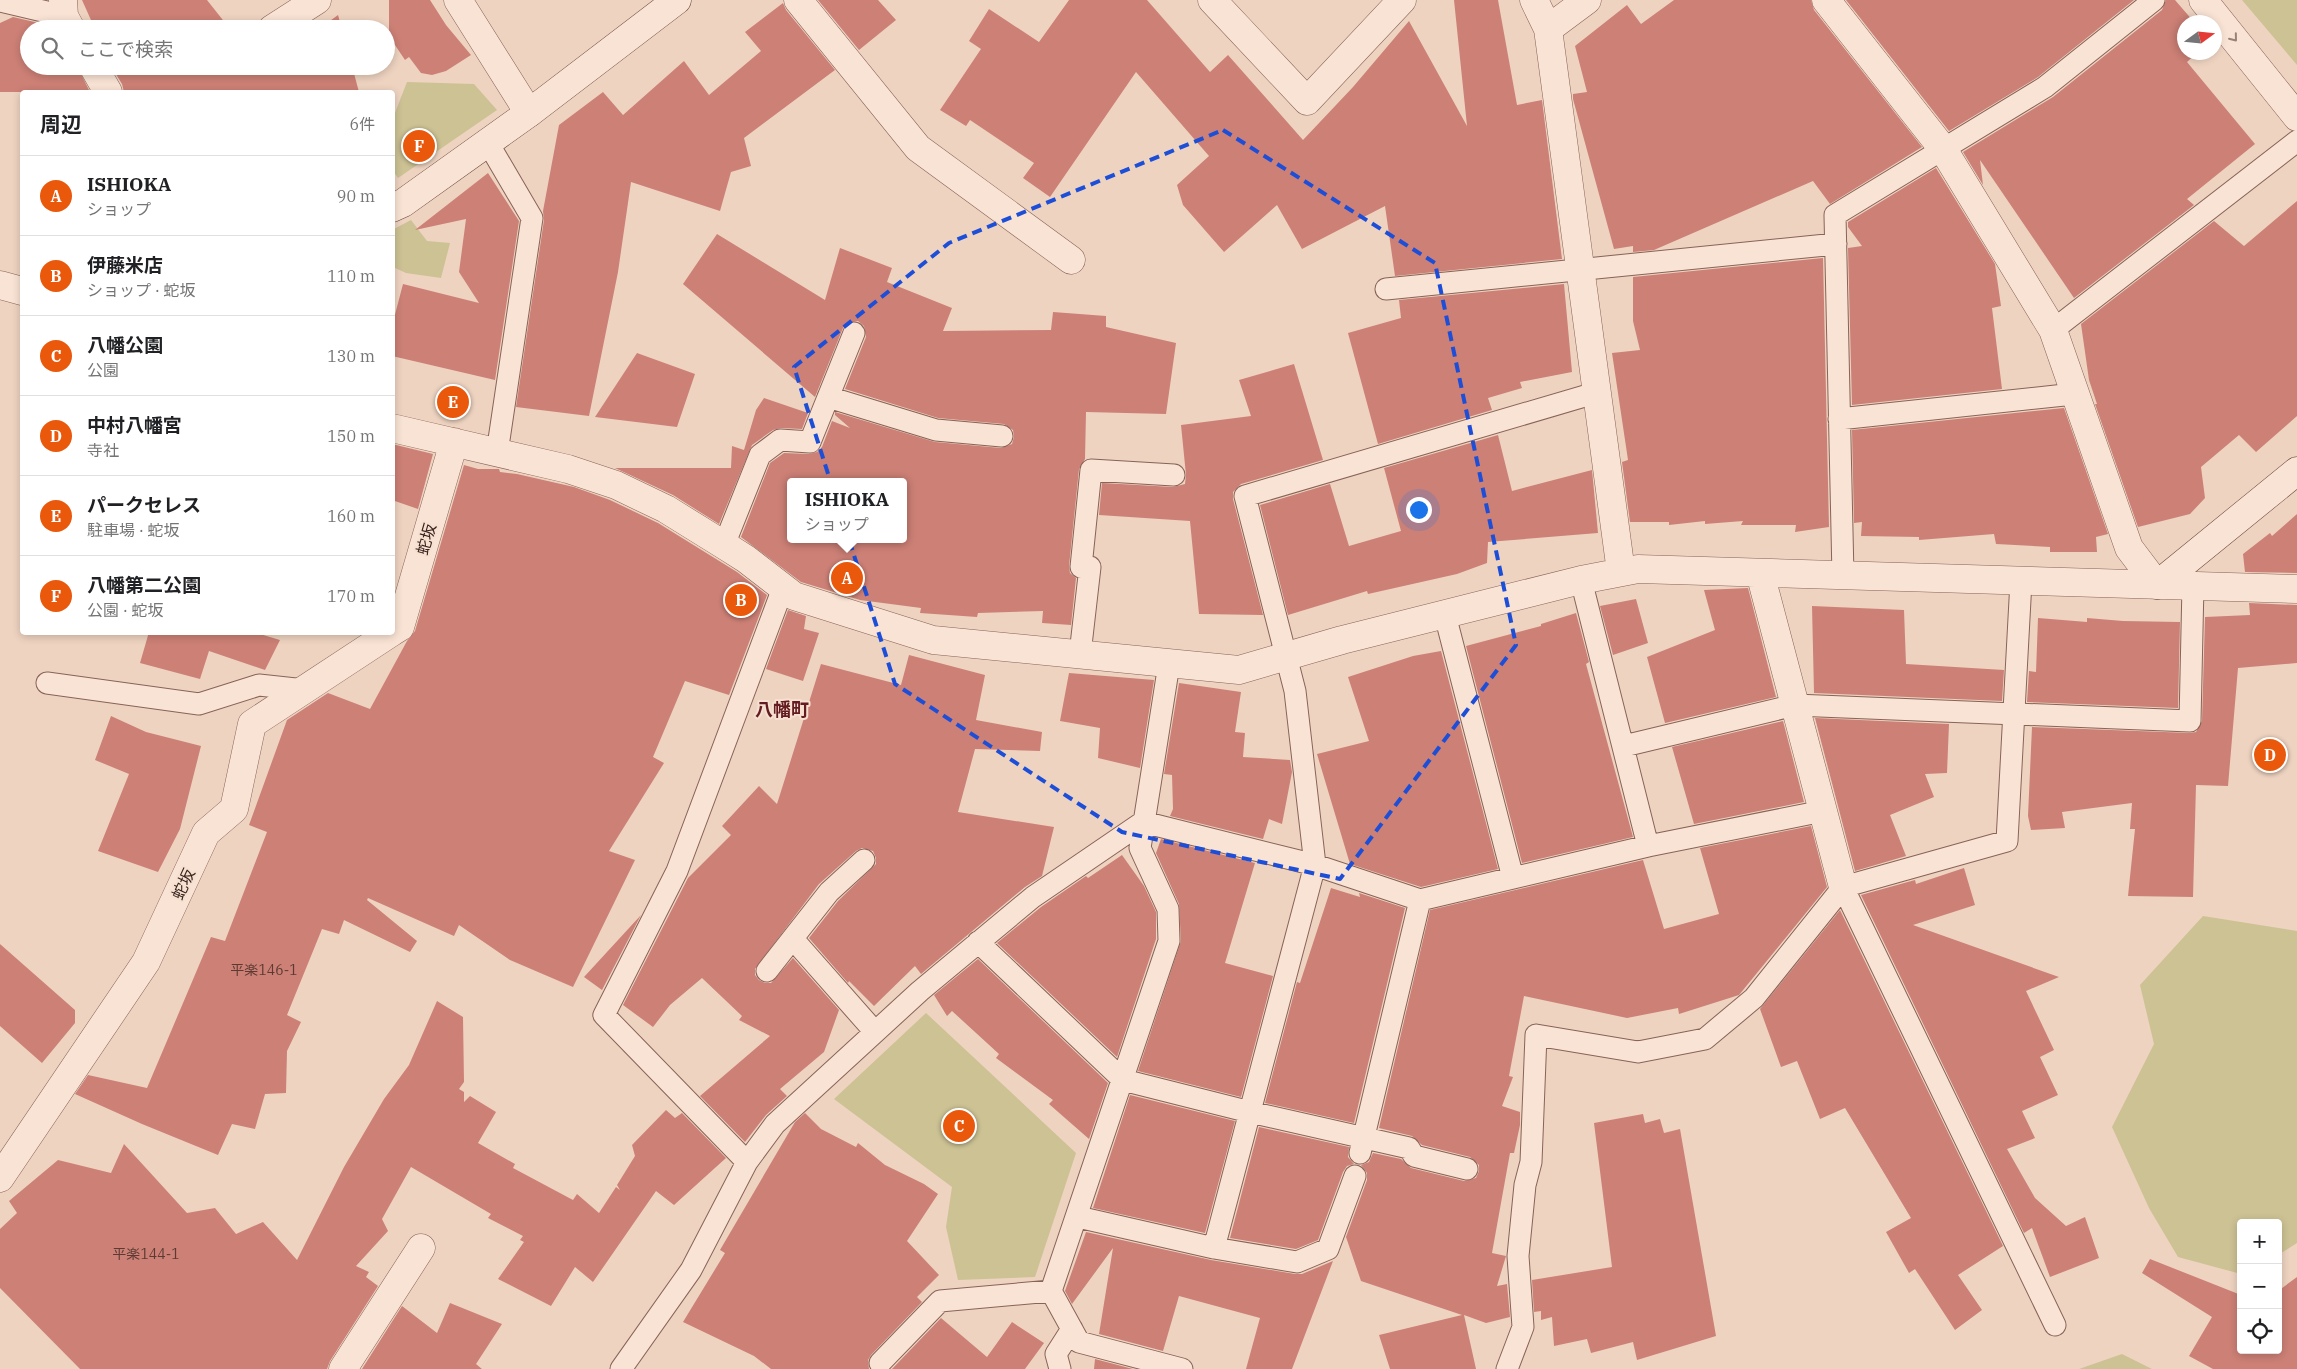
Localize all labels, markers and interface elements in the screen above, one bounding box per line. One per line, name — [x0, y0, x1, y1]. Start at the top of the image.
north arrow — [2177, 15, 2222, 60]
search box — [20, 20, 395, 75]
one-way arrow — [2228, 32, 2236, 41]
icon: search — [38, 34, 66, 62]
text: ここで検索 — [78, 37, 173, 61]
text: 周辺 — [40, 110, 82, 138]
text: 6件 — [349, 114, 375, 134]
pin: F — [403, 127, 435, 165]
text: ISHIOKA — [87, 172, 171, 196]
text: A — [50, 186, 62, 206]
text: 90 m — [337, 186, 375, 206]
text: ショップ — [87, 199, 151, 219]
text: 伊藤米店 — [87, 253, 163, 277]
text: B — [50, 266, 62, 286]
text: 110 m — [327, 266, 375, 286]
text: ショップ · 蛇坂 — [87, 280, 196, 300]
text: 八幡公園 — [87, 333, 163, 357]
text: C — [51, 346, 61, 366]
text: 130 m — [327, 346, 375, 366]
text: 公園 — [87, 360, 119, 380]
pin: E — [437, 383, 469, 421]
text: 中村八幡宮 — [87, 413, 182, 437]
text: D — [50, 426, 62, 446]
text: 150 m — [327, 426, 375, 446]
text: 寺社 — [87, 440, 119, 460]
popup — [787, 478, 907, 543]
text: ISHIOKA — [805, 487, 889, 511]
text: パークセレス — [87, 493, 201, 517]
your location — [1406, 497, 1432, 523]
text: E — [51, 506, 61, 526]
text: 160 m — [327, 506, 375, 526]
text: ショップ — [805, 514, 869, 534]
text: 駐車場 · 蛇坂 — [87, 520, 180, 540]
street label: 蛇坂 — [412, 521, 440, 557]
pin: A — [831, 559, 863, 597]
text: 八幡第二公園 — [87, 573, 201, 597]
pin: B — [725, 581, 757, 619]
text: F — [51, 586, 61, 606]
text: 170 m — [327, 586, 375, 606]
text: 公園 · 蛇坂 — [87, 600, 164, 620]
district label: 八幡町 — [755, 698, 809, 721]
pin: D — [2254, 736, 2286, 774]
street label: 蛇坂 — [167, 865, 199, 903]
house number: 平楽146-1 — [230, 961, 298, 979]
pin: C — [943, 1107, 975, 1145]
map controls — [2237, 1219, 2282, 1354]
button: + — [2237, 1219, 2282, 1264]
house number: 平楽144-1 — [112, 1245, 180, 1263]
button: − — [2237, 1264, 2282, 1309]
button: locate — [2237, 1309, 2282, 1354]

